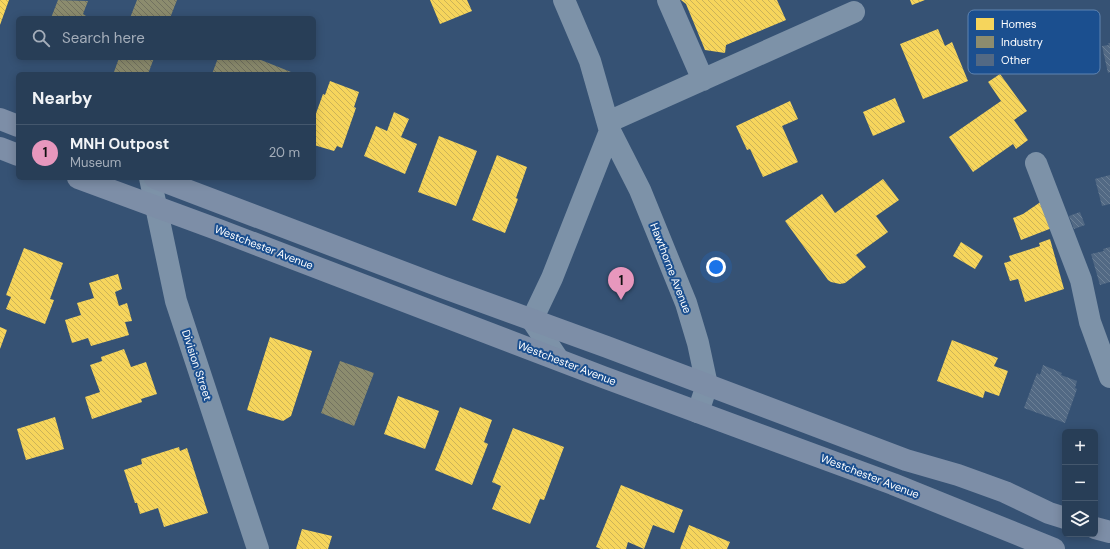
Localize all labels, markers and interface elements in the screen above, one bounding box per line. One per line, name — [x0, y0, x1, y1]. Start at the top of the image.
legend — [968, 10, 1100, 74]
search box — [16, 16, 316, 60]
text: Homes — [1001, 17, 1037, 31]
icon: search — [30, 27, 52, 49]
text: Search here — [62, 28, 145, 48]
text: Industry — [1001, 35, 1043, 49]
text: Other — [1001, 53, 1030, 67]
text: Nearby — [32, 87, 92, 109]
text: MNH Outpost — [70, 134, 169, 154]
text: 1 — [43, 144, 47, 161]
text: 20 m — [269, 144, 300, 161]
text: Museum — [70, 154, 121, 171]
street label: Hawthorne Avenue — [647, 221, 695, 315]
street label: Westchester Avenue — [213, 222, 315, 272]
your location — [706, 257, 726, 277]
pin: 1 — [608, 267, 634, 300]
street label: Division Street — [179, 328, 215, 402]
street label: Westchester Avenue — [516, 338, 618, 388]
map controls — [1062, 429, 1098, 537]
button: + — [1062, 429, 1098, 465]
street label: Westchester Avenue — [819, 451, 921, 501]
button: − — [1062, 465, 1098, 501]
button: layers — [1062, 501, 1098, 537]

